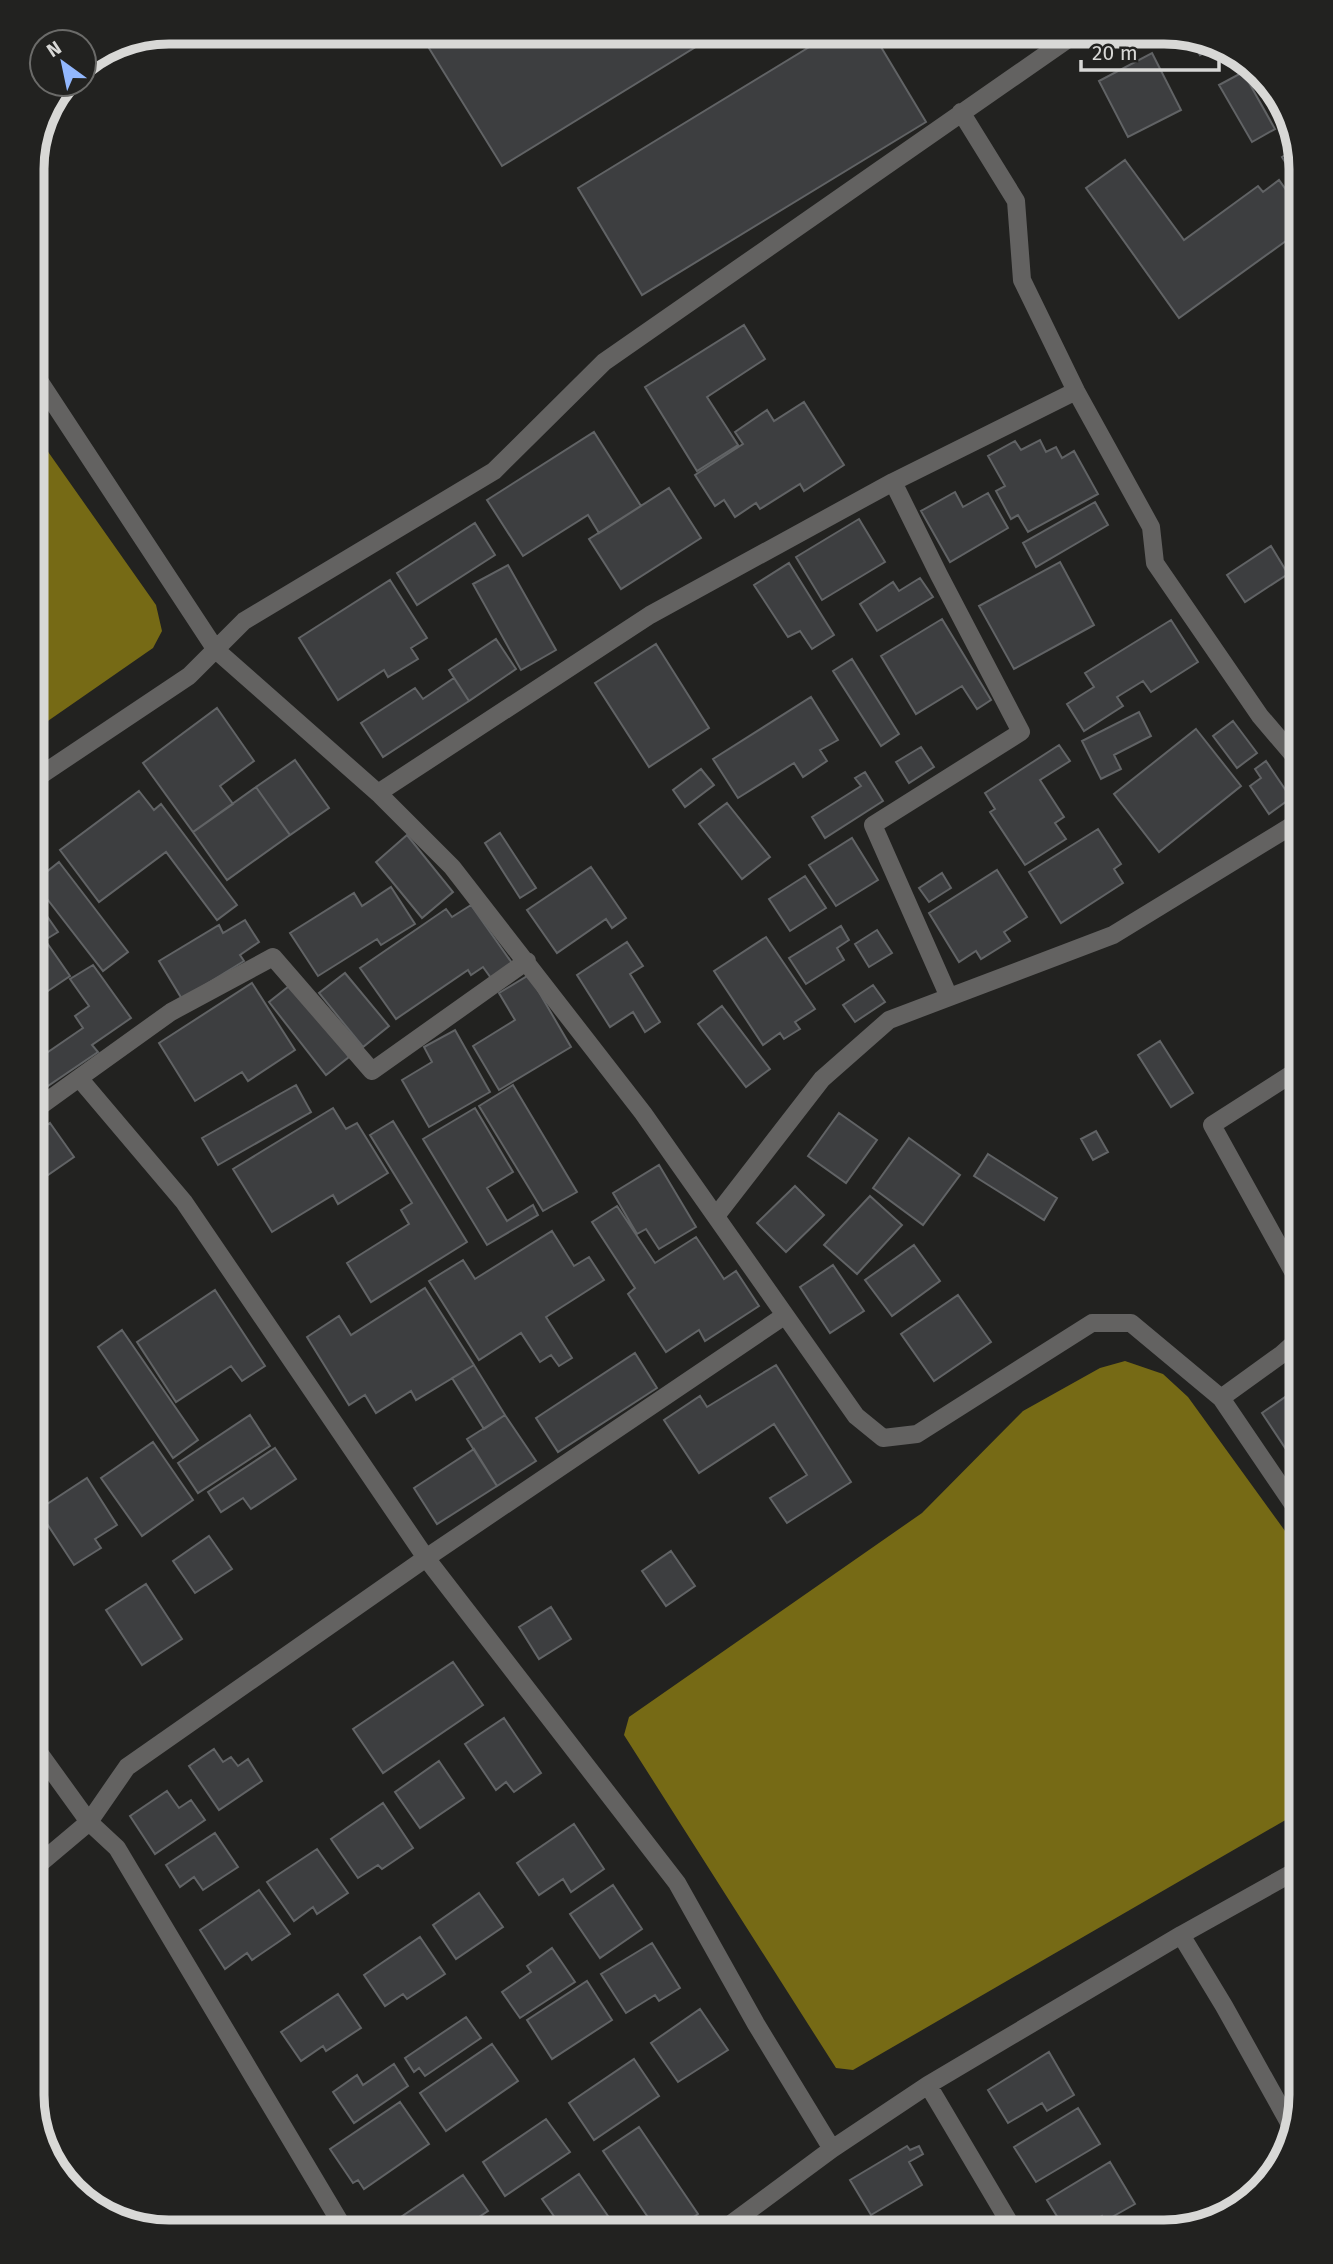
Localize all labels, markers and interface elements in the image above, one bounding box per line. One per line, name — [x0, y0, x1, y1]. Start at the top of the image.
north arrow — [28, 28, 98, 98]
scale bar — [1081, 28, 1219, 72]
text: N — [42, 36, 66, 62]
text: 20 m — [1092, 40, 1138, 66]

